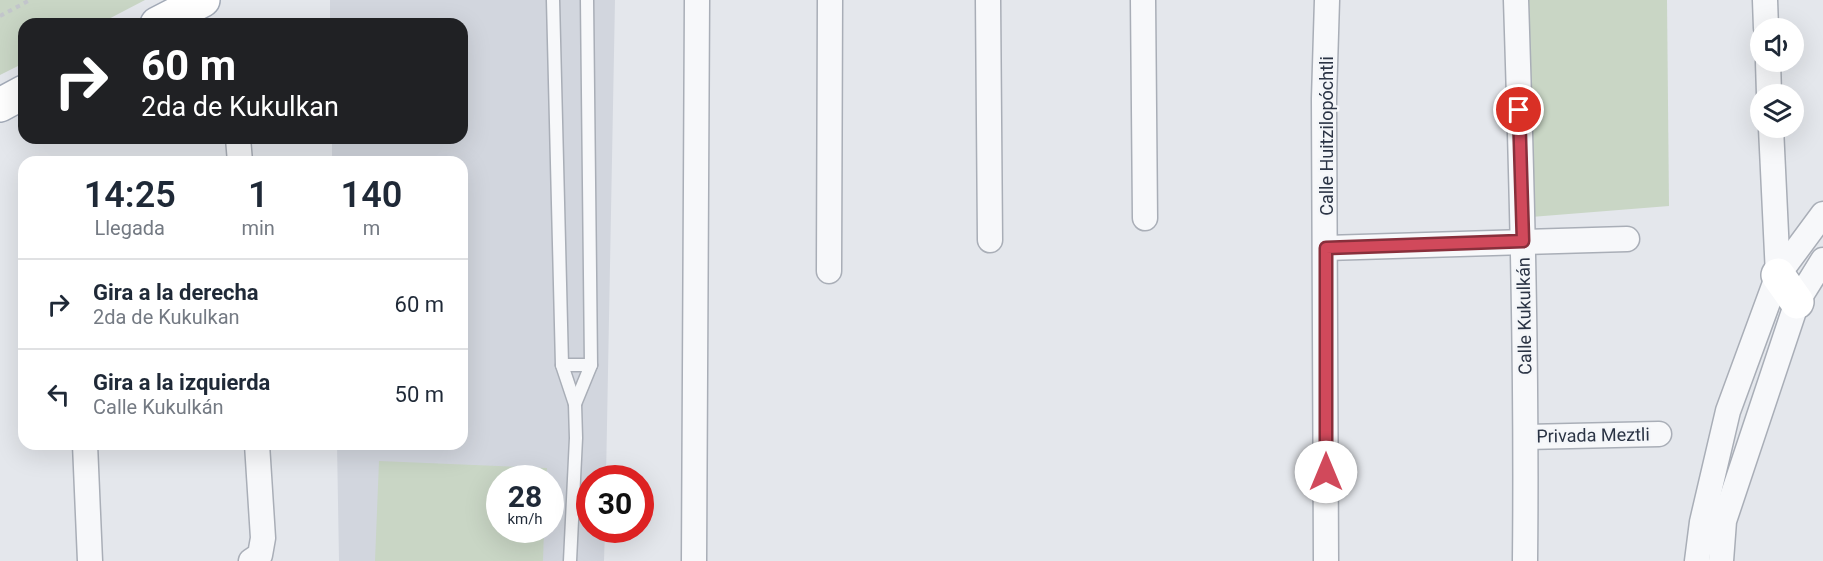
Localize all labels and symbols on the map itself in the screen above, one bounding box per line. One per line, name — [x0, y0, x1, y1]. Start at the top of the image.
street label: Calle Huitzilopóchtli — [1316, 56, 1337, 216]
pin — [1493, 84, 1544, 135]
street label: Calle Kukulkán — [1512, 257, 1536, 375]
street label: Privada Meztli — [1536, 424, 1650, 446]
position arrow — [1294, 440, 1358, 504]
speed limit sign: 30 — [576, 465, 654, 543]

